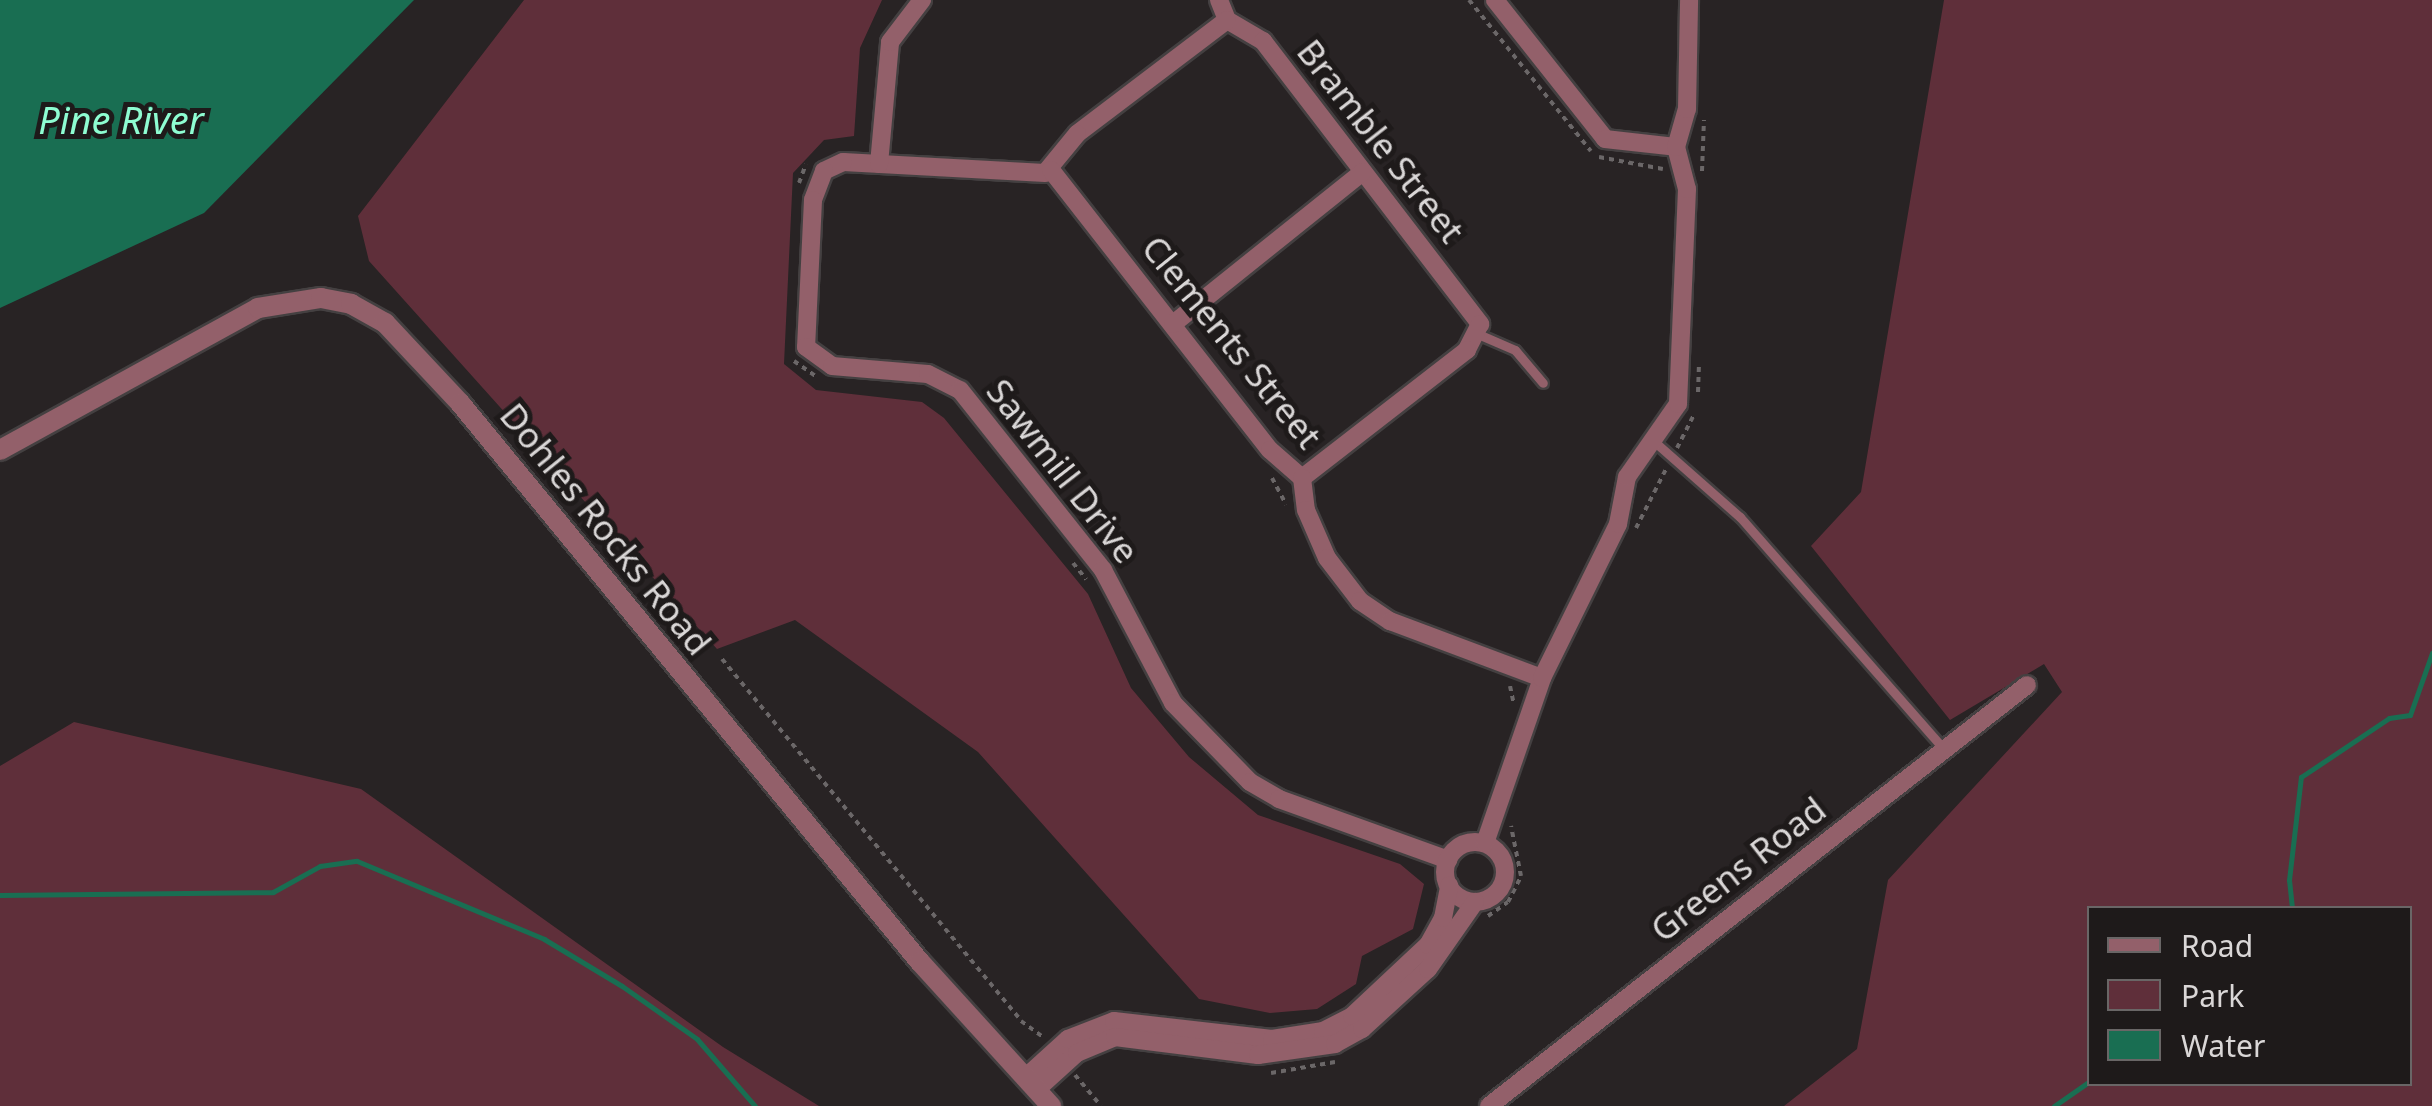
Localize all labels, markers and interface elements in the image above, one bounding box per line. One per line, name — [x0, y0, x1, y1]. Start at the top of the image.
street label: Bramble Street — [1289, 31, 1473, 251]
water label: Pine River — [38, 97, 204, 143]
street label: Clements Street — [1133, 227, 1331, 457]
street label: Sawmill Drive — [978, 371, 1148, 571]
street label: Dohles Rocks Road — [492, 395, 720, 663]
street label: Greens Road — [1642, 788, 1834, 950]
legend — [2087, 906, 2412, 1086]
text: Road — [2181, 925, 2253, 966]
text: Park — [2181, 975, 2244, 1016]
text: Water — [2181, 1025, 2265, 1066]

